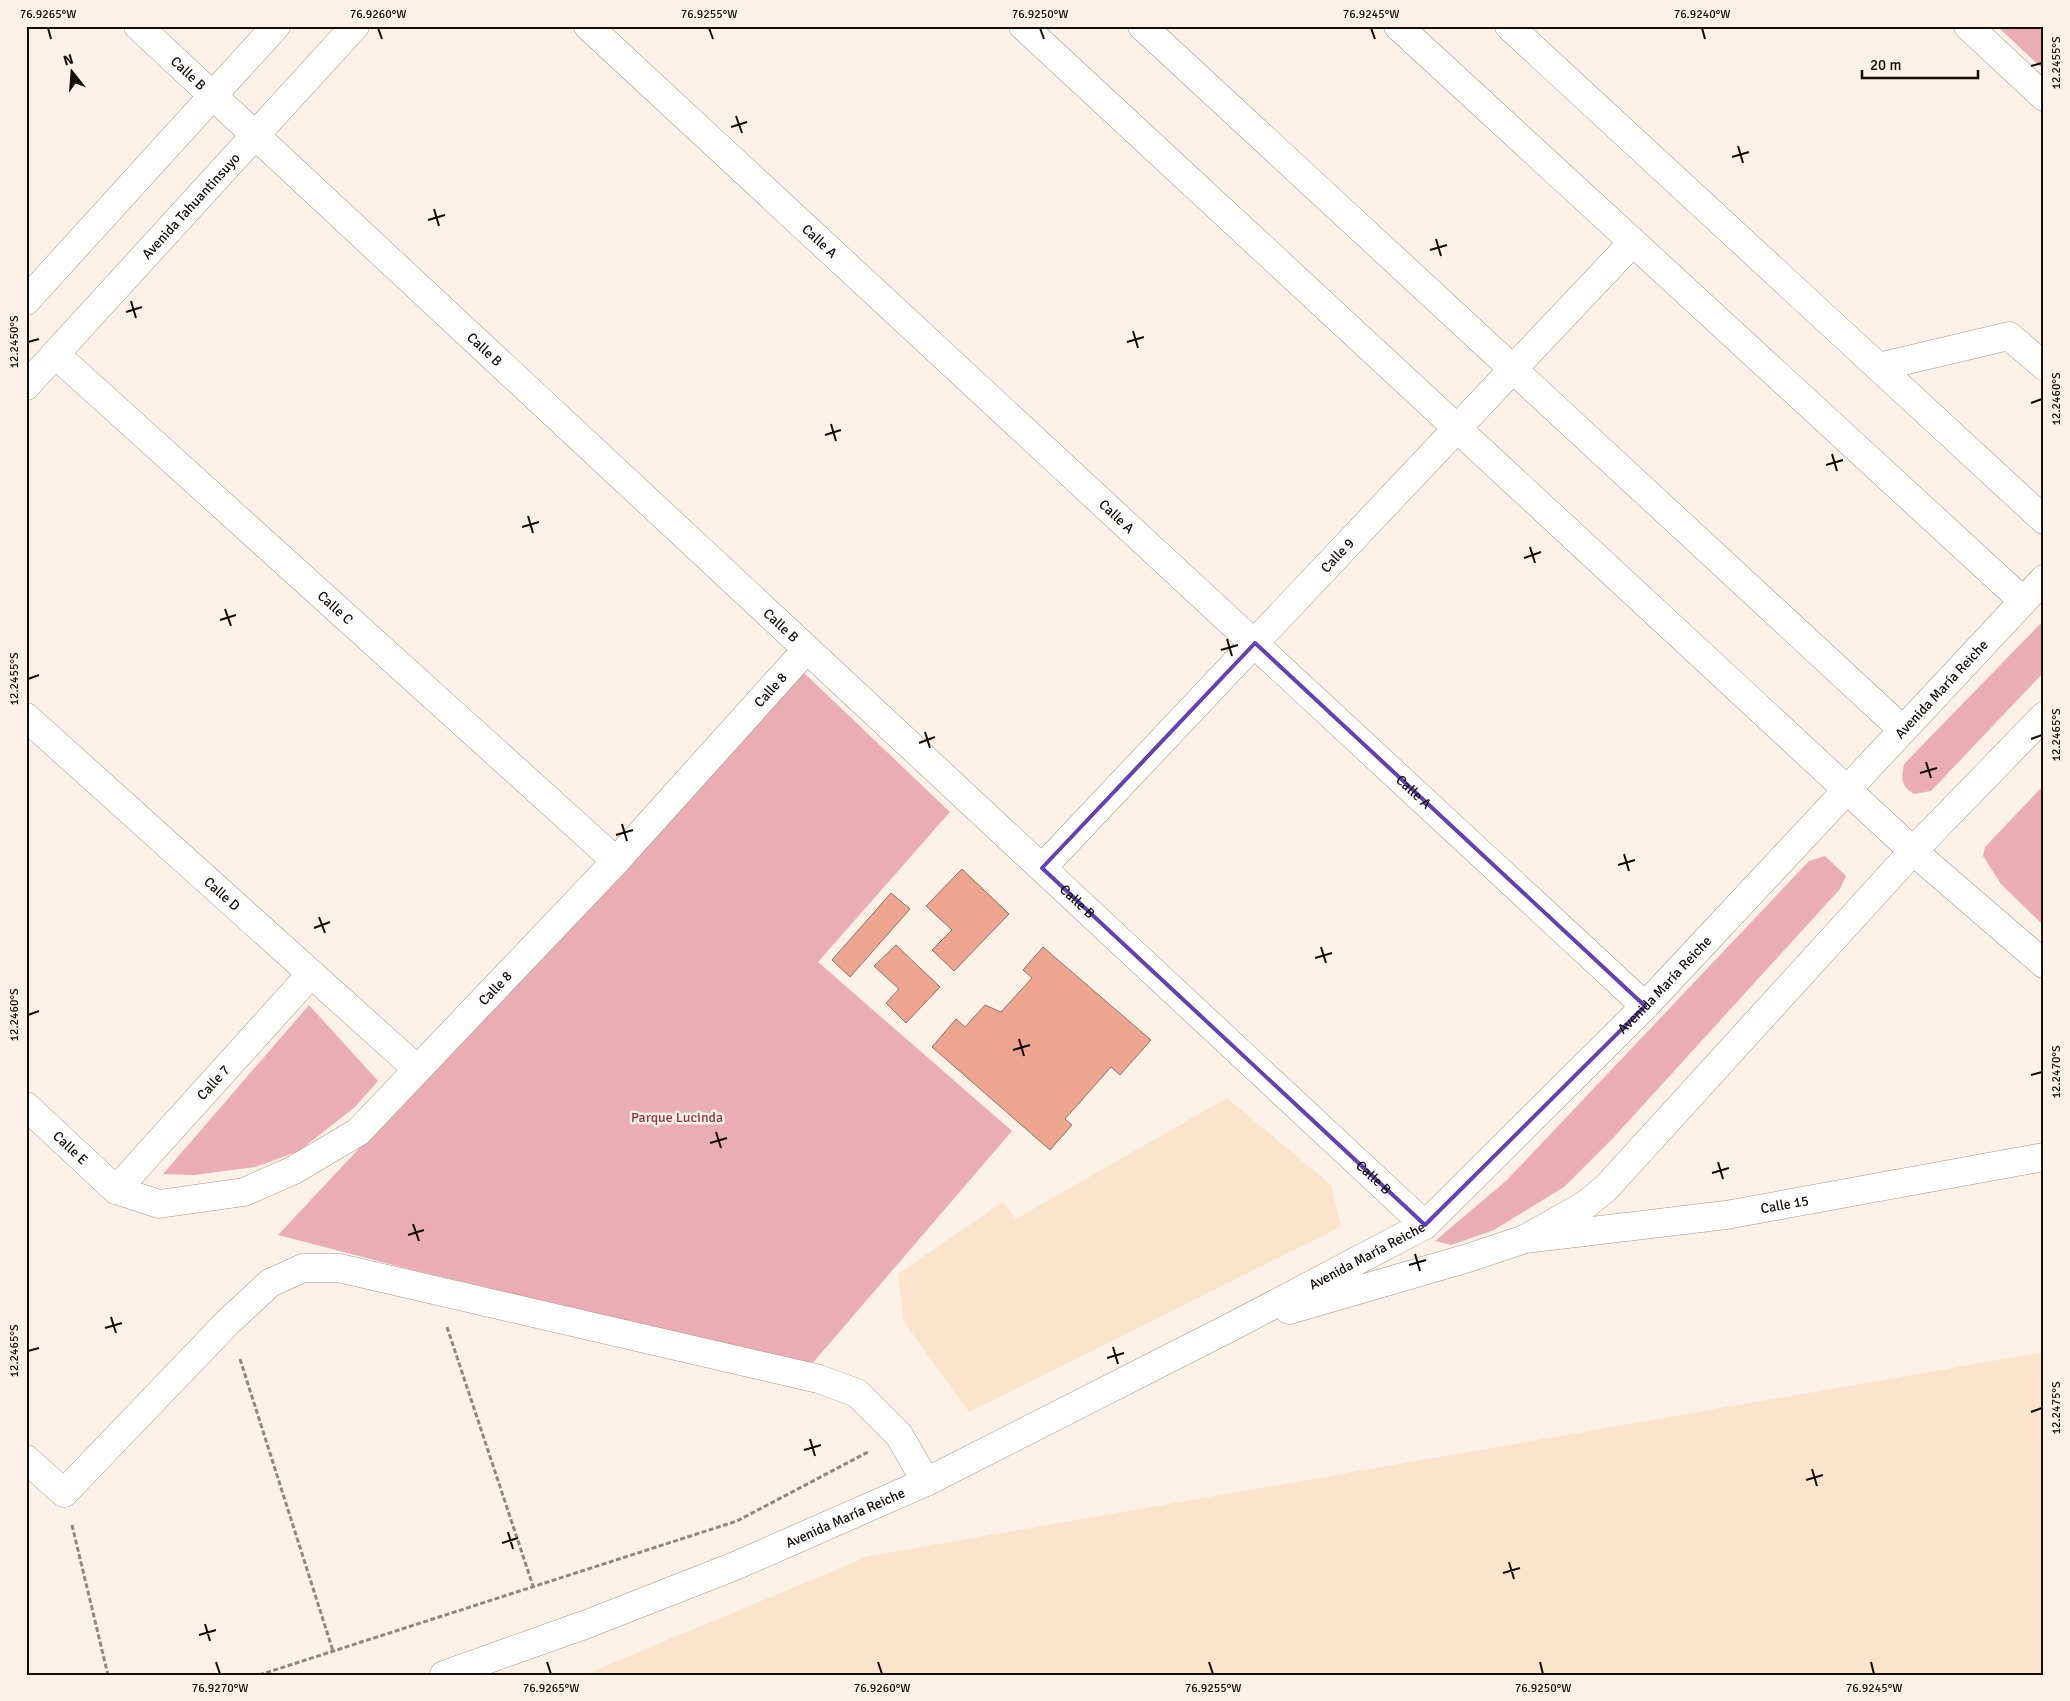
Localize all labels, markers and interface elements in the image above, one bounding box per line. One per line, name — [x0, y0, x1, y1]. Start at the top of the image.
text: 76.9265°W — [20, 7, 76, 22]
text: 76.9260°W — [350, 7, 406, 22]
text: 76.9255°W — [681, 7, 737, 22]
text: 76.9250°W — [1012, 7, 1068, 22]
text: 76.9245°W — [1343, 7, 1399, 22]
text: 76.9240°W — [1674, 7, 1730, 22]
text: 12.2455°S — [2049, 36, 2064, 90]
north arrow — [48, 48, 98, 98]
scale bar — [1862, 48, 1979, 80]
text: N — [61, 50, 75, 70]
street label: Calle B — [167, 53, 209, 94]
text: 20 m — [1870, 56, 1901, 74]
street label: Avenida Tahuantinsuyo — [138, 150, 244, 263]
street label: Calle A — [798, 221, 841, 262]
text: 12.2450°S — [7, 315, 22, 369]
street label: Calle B — [463, 329, 506, 370]
text: 12.2460°S — [2049, 372, 2064, 426]
street label: Calle A — [1095, 496, 1138, 537]
street label: Calle 9 — [1317, 535, 1358, 576]
street label: Calle C — [314, 587, 356, 628]
street label: Calle B — [760, 605, 802, 646]
street label: Avenida María Reiche — [1891, 637, 1992, 742]
text: 12.2455°S — [7, 652, 22, 706]
street label: Calle 8 — [751, 669, 791, 711]
text: 12.2465°S — [2049, 708, 2064, 762]
street label: Calle A — [1392, 771, 1435, 813]
street label: Calle D — [200, 873, 243, 915]
street label: Calle B — [1056, 881, 1098, 922]
street label: Avenida María Reiche — [1614, 932, 1715, 1037]
street label: Calle 8 — [475, 968, 516, 1009]
text: 12.2460°S — [7, 988, 22, 1042]
text: 12.2470°S — [2049, 1045, 2064, 1099]
street label: Calle 7 — [193, 1062, 234, 1104]
park label: Parque Lucinda — [631, 1109, 723, 1126]
street label: Calle E — [49, 1128, 91, 1168]
street label: Calle B — [1352, 1157, 1395, 1198]
street label: Calle 15 — [1759, 1192, 1810, 1218]
street label: Avenida María Reiche — [1306, 1219, 1428, 1294]
text: 12.2465°S — [7, 1324, 22, 1378]
text: 12.2475°S — [2049, 1381, 2064, 1435]
street label: Avenida María Reiche — [783, 1484, 908, 1552]
text: 76.9270°W — [192, 1681, 248, 1696]
text: 76.9265°W — [523, 1681, 579, 1696]
text: 76.9260°W — [854, 1681, 910, 1696]
text: 76.9255°W — [1185, 1681, 1241, 1696]
text: 76.9250°W — [1515, 1681, 1571, 1696]
text: 76.9245°W — [1846, 1681, 1902, 1696]

